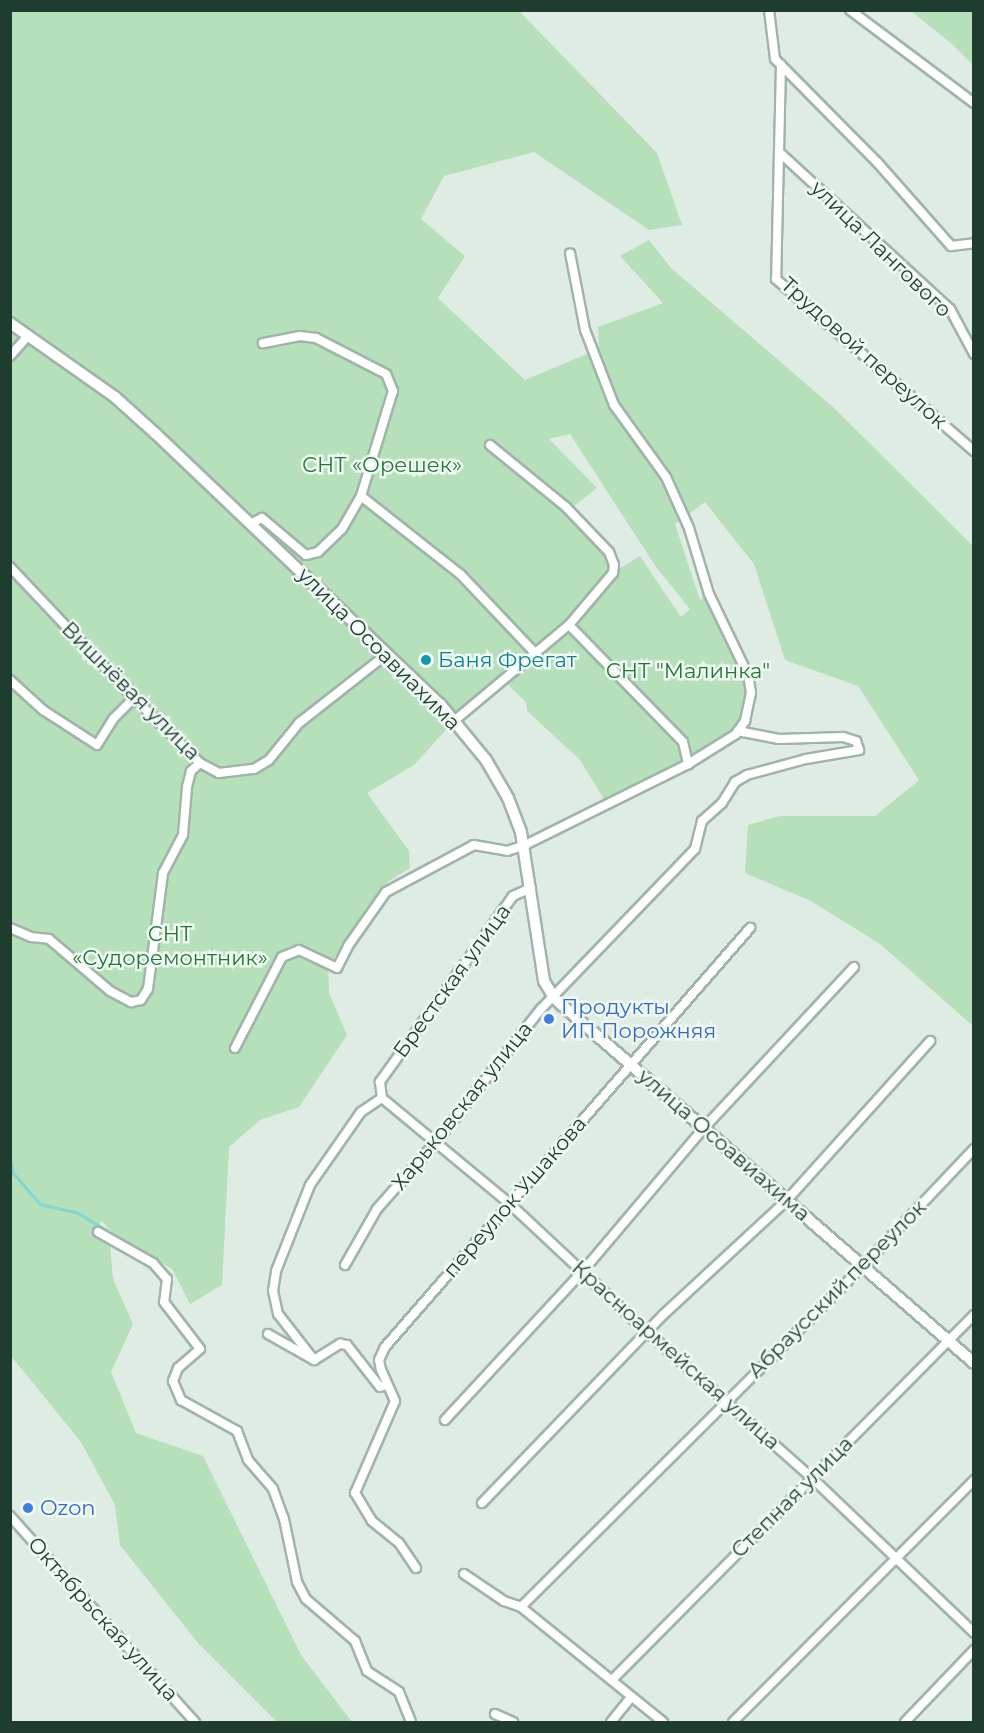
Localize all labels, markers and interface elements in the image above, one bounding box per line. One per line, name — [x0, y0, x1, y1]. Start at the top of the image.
street label: улица Лангового — [805, 175, 957, 323]
street label: Трудовой переулок — [776, 272, 952, 434]
park label: СНТ «Орешек» — [302, 452, 462, 478]
street label: улица Осоавиахима — [292, 562, 466, 736]
street label: Вишнёвая улица — [56, 616, 206, 766]
place label: Баня Фрегат — [438, 647, 577, 673]
marker: Баня Фрегат — [419, 653, 433, 667]
park label: СНТ "Малинка" — [606, 658, 770, 684]
street label: Брестская улица — [388, 899, 516, 1063]
park label: СНТ «Судоремонтник» — [72, 921, 268, 971]
place label: Продукты ИП Порожняя — [561, 994, 716, 1044]
marker: Продукты ИП Порожняя — [542, 1012, 556, 1026]
street label: Харьковская улица — [386, 1017, 538, 1195]
street label: улица Осоавиахима — [633, 1063, 815, 1227]
street label: переулок Ушакова — [438, 1111, 592, 1283]
street label: Абраусский переулок — [743, 1195, 931, 1383]
street label: Красноармейская улица — [567, 1255, 785, 1455]
street label: Степная улица — [726, 1431, 858, 1563]
place label: Ozon — [40, 1495, 96, 1521]
marker: Ozon — [21, 1501, 35, 1515]
street label: Октябрьская улица — [23, 1532, 183, 1706]

